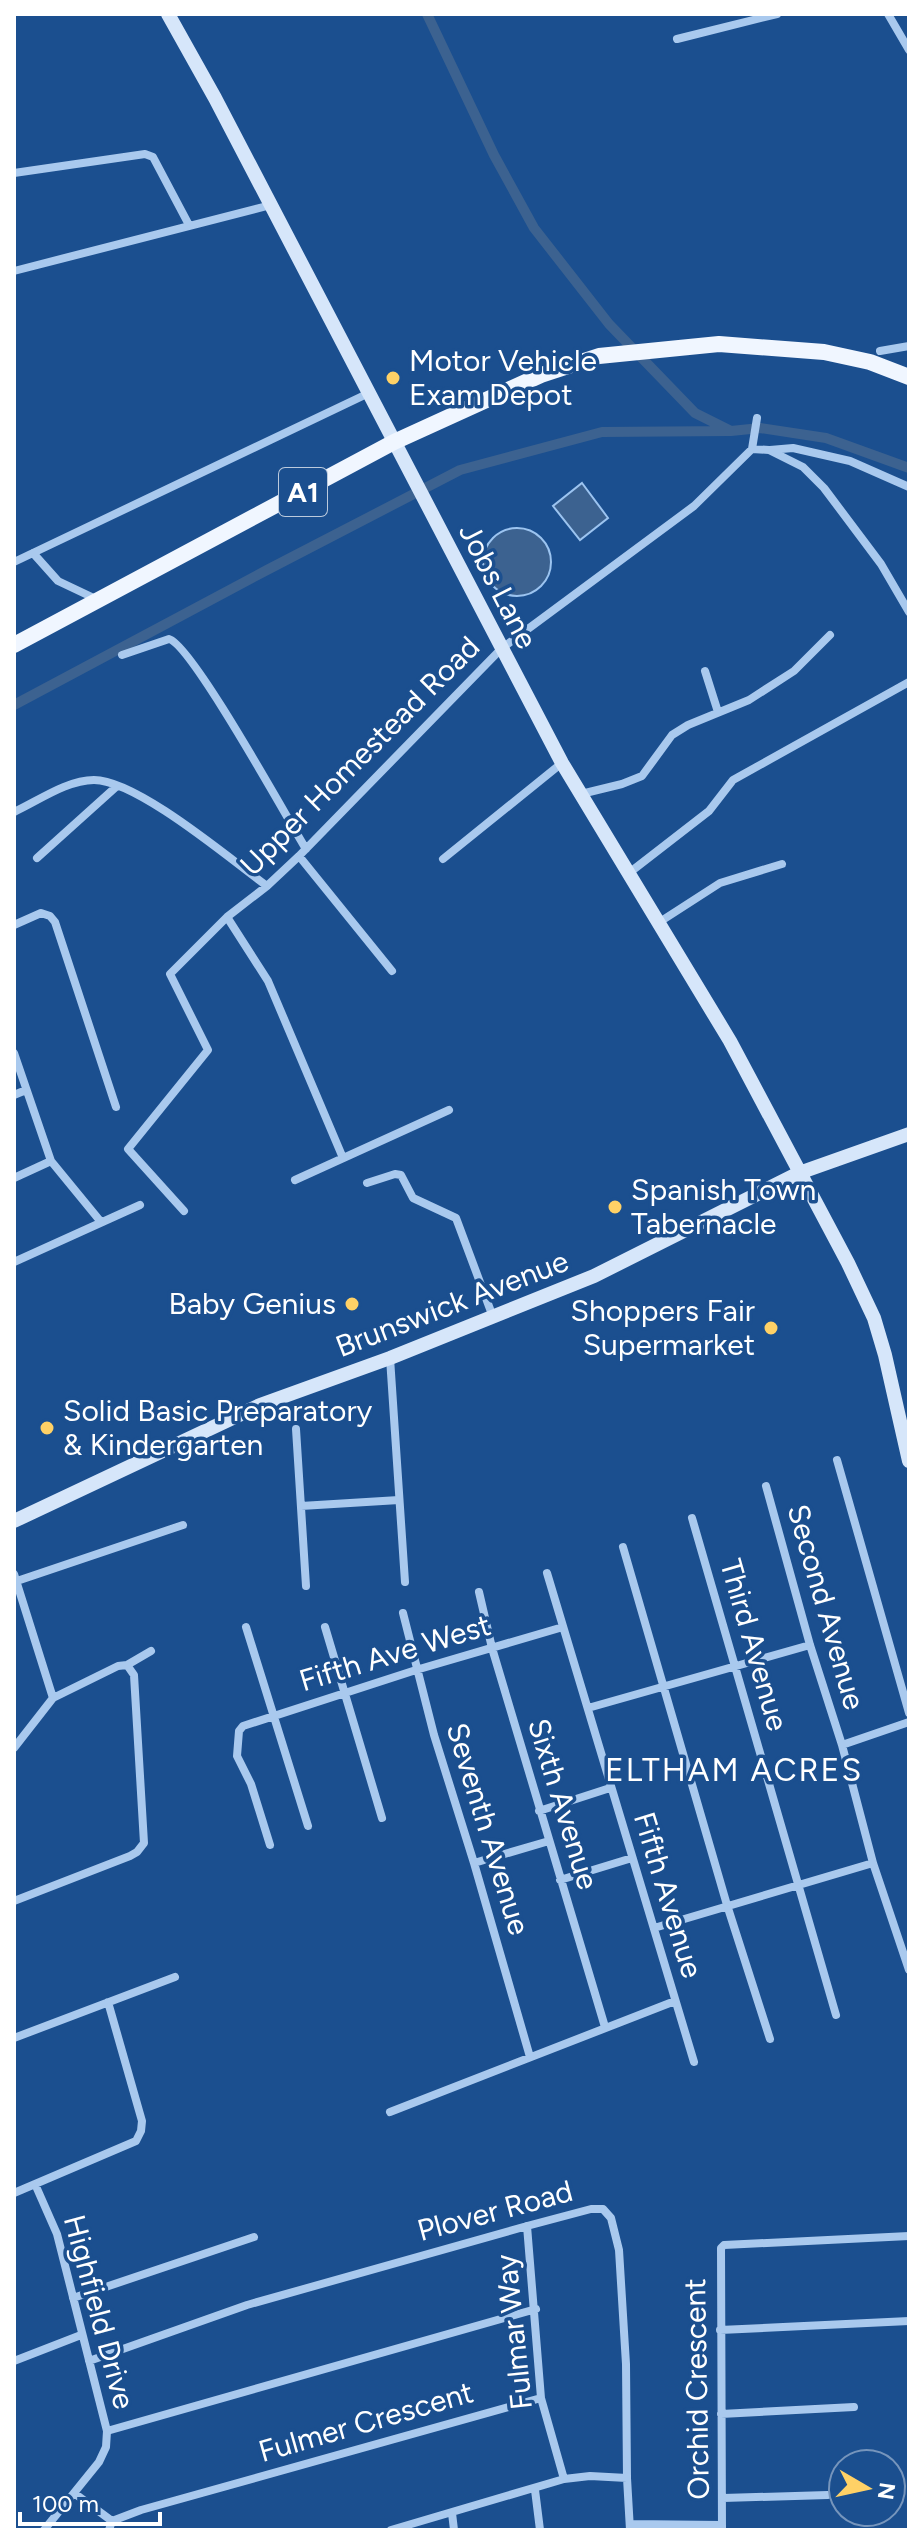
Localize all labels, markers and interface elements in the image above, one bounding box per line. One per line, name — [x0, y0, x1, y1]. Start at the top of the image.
place label: Motor Vehicle Exam Depot — [409, 342, 597, 413]
marker: Motor Vehicle Exam Depot — [384, 369, 402, 387]
road number: A1 — [279, 468, 327, 516]
street label: Jobs Lane — [451, 517, 546, 655]
street label: Upper Homestead Road — [232, 628, 487, 883]
place label: Spanish Town Tabernacle — [631, 1171, 816, 1242]
marker: Spanish Town Tabernacle — [606, 1198, 624, 1216]
street label: Brunswick Avenue — [330, 1242, 573, 1365]
place label: Baby Genius — [168, 1285, 336, 1322]
place label: Shoppers Fair Supermarket — [571, 1292, 755, 1363]
marker: Baby Genius — [343, 1295, 361, 1313]
marker: Shoppers Fair Supermarket — [762, 1319, 780, 1337]
place label: Solid Basic Preparatory & Kindergarten — [63, 1392, 373, 1463]
marker: Solid Basic Preparatory & Kindergarten — [38, 1419, 56, 1437]
street label: Second Avenue — [780, 1500, 873, 1714]
street label: Third Avenue — [712, 1555, 797, 1735]
street label: Fifth Ave West — [295, 1606, 495, 1699]
street label: Sixth Avenue — [520, 1714, 607, 1894]
street label: Seventh Avenue — [439, 1718, 538, 1939]
district label: ELTHAM ACRES — [605, 1751, 863, 1789]
street label: Fifth Avenue — [626, 1808, 711, 1982]
street label: Plover Road — [413, 2172, 577, 2249]
street label: Highfield Drive — [56, 2211, 143, 2413]
street label: Fulmar Way — [487, 2252, 540, 2412]
street label: Orchid Crescent — [676, 2278, 717, 2500]
street label: Fulmer Crescent — [254, 2373, 477, 2470]
north arrow — [827, 2448, 907, 2528]
scale bar — [20, 2476, 160, 2526]
text: N — [872, 2481, 901, 2502]
text: 100 m — [32, 2489, 99, 2518]

